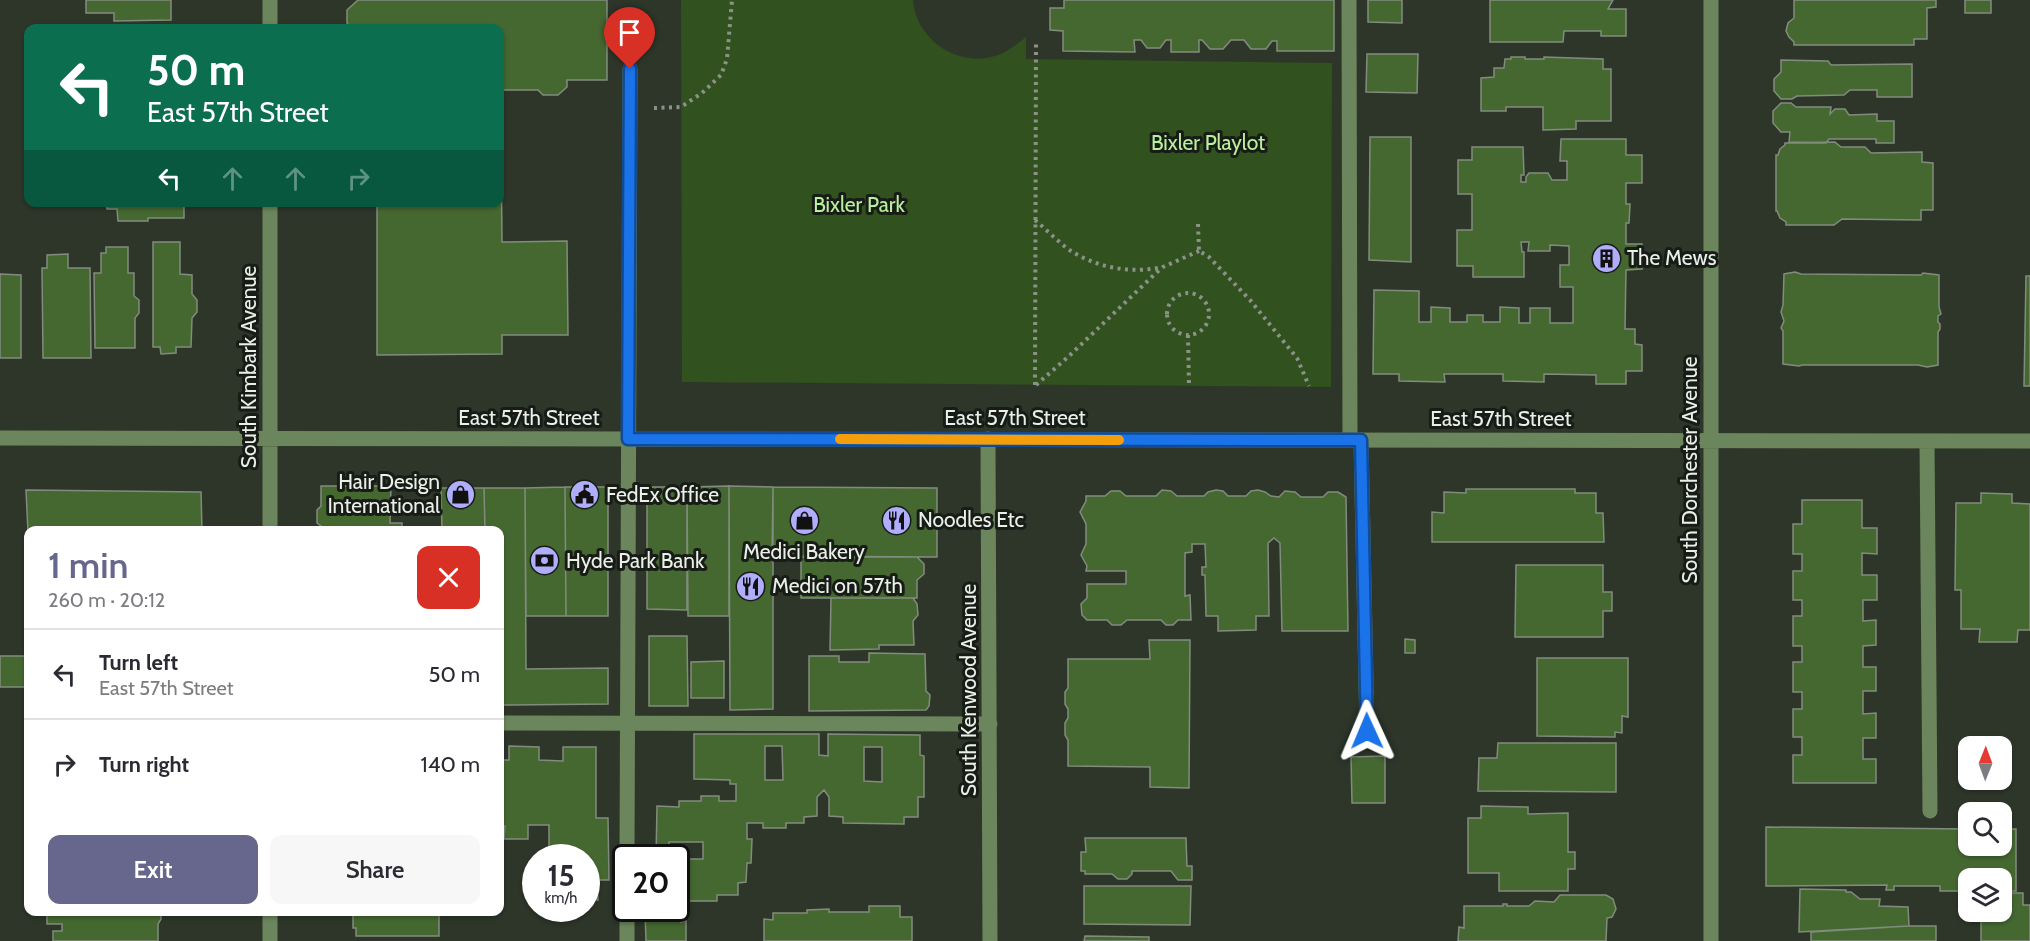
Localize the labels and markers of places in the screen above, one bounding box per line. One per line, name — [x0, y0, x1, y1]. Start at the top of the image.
pin — [604, 7, 655, 69]
building icon: The Mews — [1590, 242, 1622, 274]
place label: The Mews — [1627, 245, 1717, 270]
place label: Hair Design International — [327, 469, 440, 518]
shop icon: Hair Design International — [445, 478, 477, 510]
public building icon: FedEx Office — [569, 479, 601, 511]
place label: FedEx Office — [606, 482, 719, 507]
restaurant icon: Noodles Etc — [881, 504, 913, 536]
shop icon: Medici Bakery — [788, 505, 820, 537]
place label: Noodles Etc — [918, 507, 1024, 532]
place label: Medici Bakery — [743, 539, 865, 564]
bank icon: Hyde Park Bank — [529, 545, 561, 577]
place label: Hyde Park Bank — [566, 548, 705, 573]
restaurant icon: Medici on 57th — [735, 570, 767, 602]
place label: Medici on 57th — [772, 573, 903, 598]

